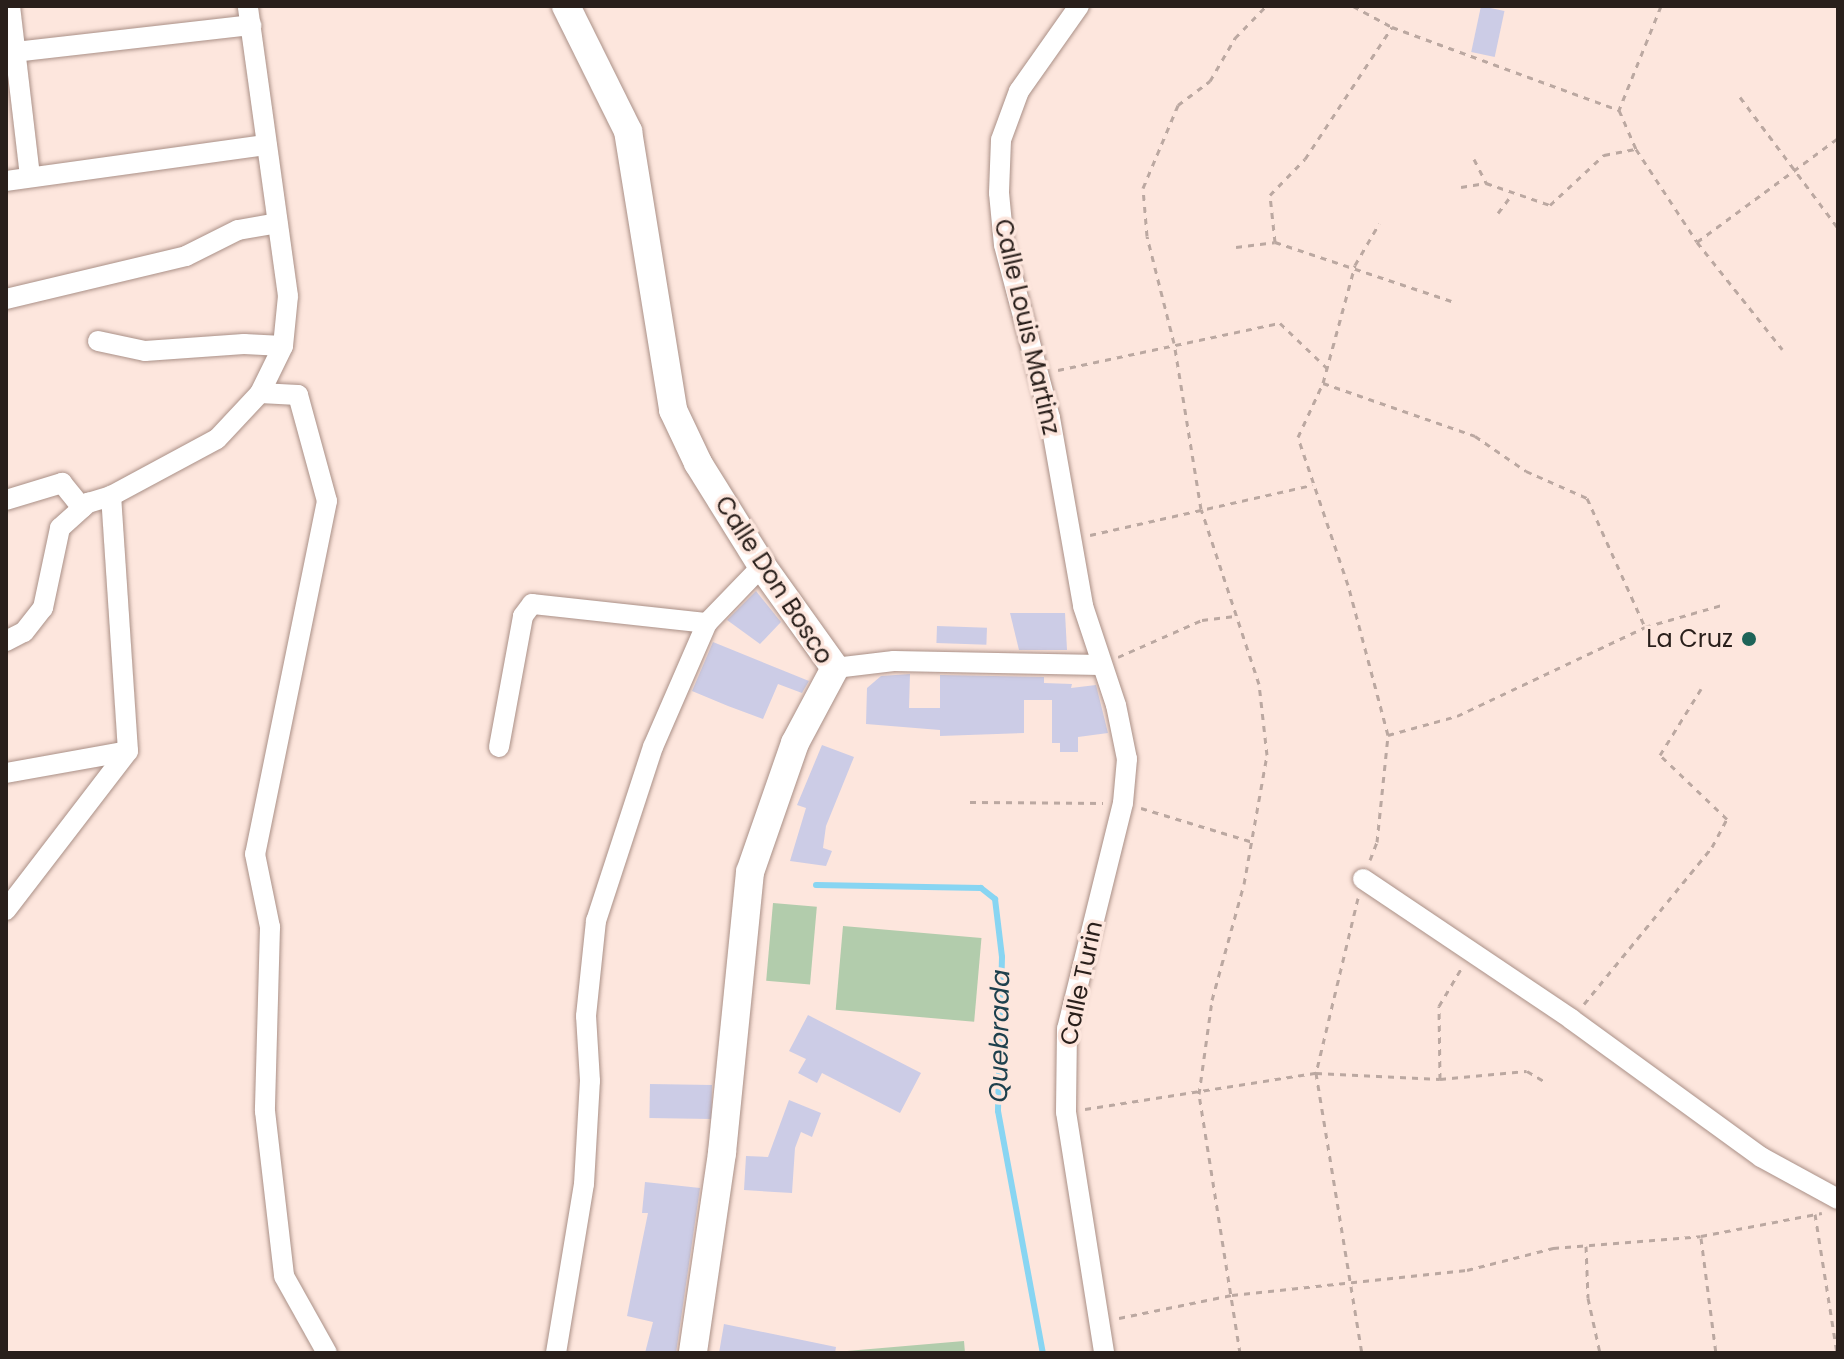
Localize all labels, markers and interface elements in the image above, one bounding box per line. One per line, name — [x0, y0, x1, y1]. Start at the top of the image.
street label: Calle Louis Martinz — [988, 216, 1066, 438]
street label: Calle Don Bosco — [709, 491, 839, 669]
place label: La Cruz — [1646, 625, 1733, 653]
marker: La Cruz — [1740, 630, 1758, 648]
street label: Calle Turin — [1054, 918, 1108, 1048]
water label: Quebrada — [983, 969, 1017, 1103]

